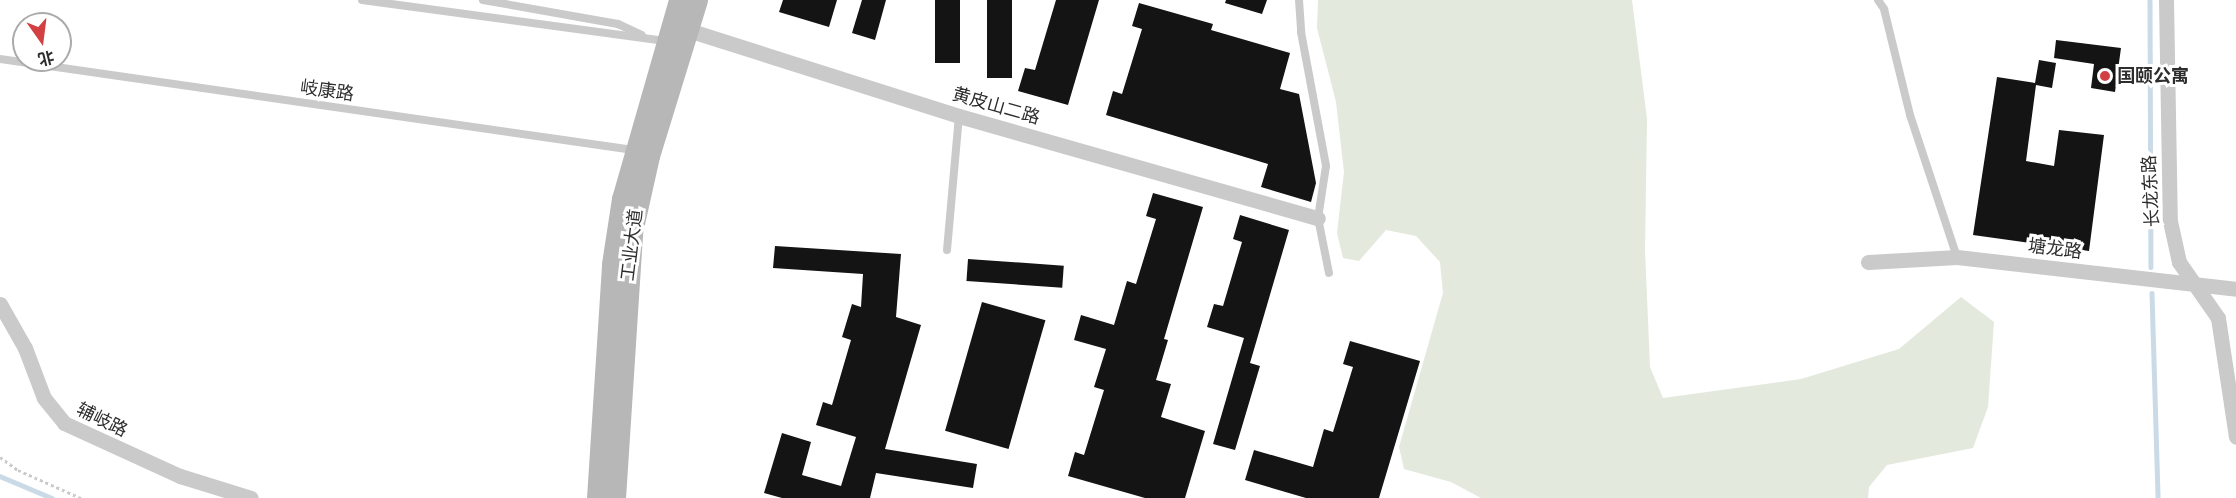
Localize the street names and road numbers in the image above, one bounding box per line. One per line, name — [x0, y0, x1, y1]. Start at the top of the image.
street label: 岐康路 — [299, 77, 355, 105]
street label: 黄皮山二路 — [950, 83, 1042, 129]
street label: 长龙东路 — [2138, 154, 2164, 228]
street label: 工业大道 — [617, 208, 647, 282]
street label: 塘龙路 — [2027, 235, 2083, 263]
street label: 辅岐路 — [73, 398, 131, 442]

